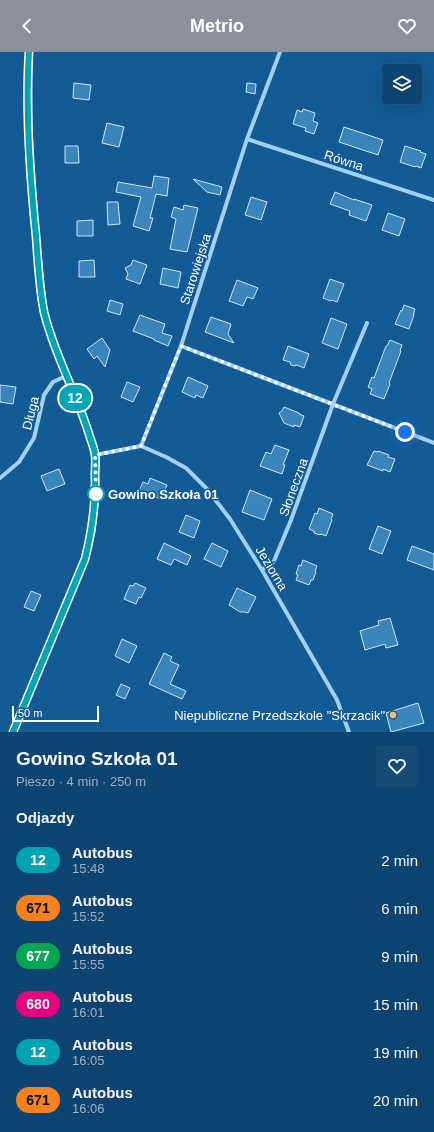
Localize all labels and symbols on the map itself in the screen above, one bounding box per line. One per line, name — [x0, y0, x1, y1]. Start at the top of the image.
street label: Równa — [322, 147, 366, 174]
street label: Starowiejska — [177, 231, 214, 307]
line badge: 12 — [57, 385, 93, 411]
street label: Długa — [19, 394, 42, 431]
your location — [395, 422, 415, 442]
street label: Słoneczna — [276, 455, 311, 518]
marker: Gowino Szkoła 01 — [87, 485, 105, 503]
place label: Gowino Szkoła 01 — [108, 487, 219, 502]
street label: Jeziorna — [252, 543, 291, 594]
scale bar — [12, 704, 99, 723]
place label: Niepubliczne Przedszkole "Skrzacik" — [174, 708, 385, 723]
marker: Niepubliczne Przedszkole "Skrzacik" — [388, 710, 398, 720]

